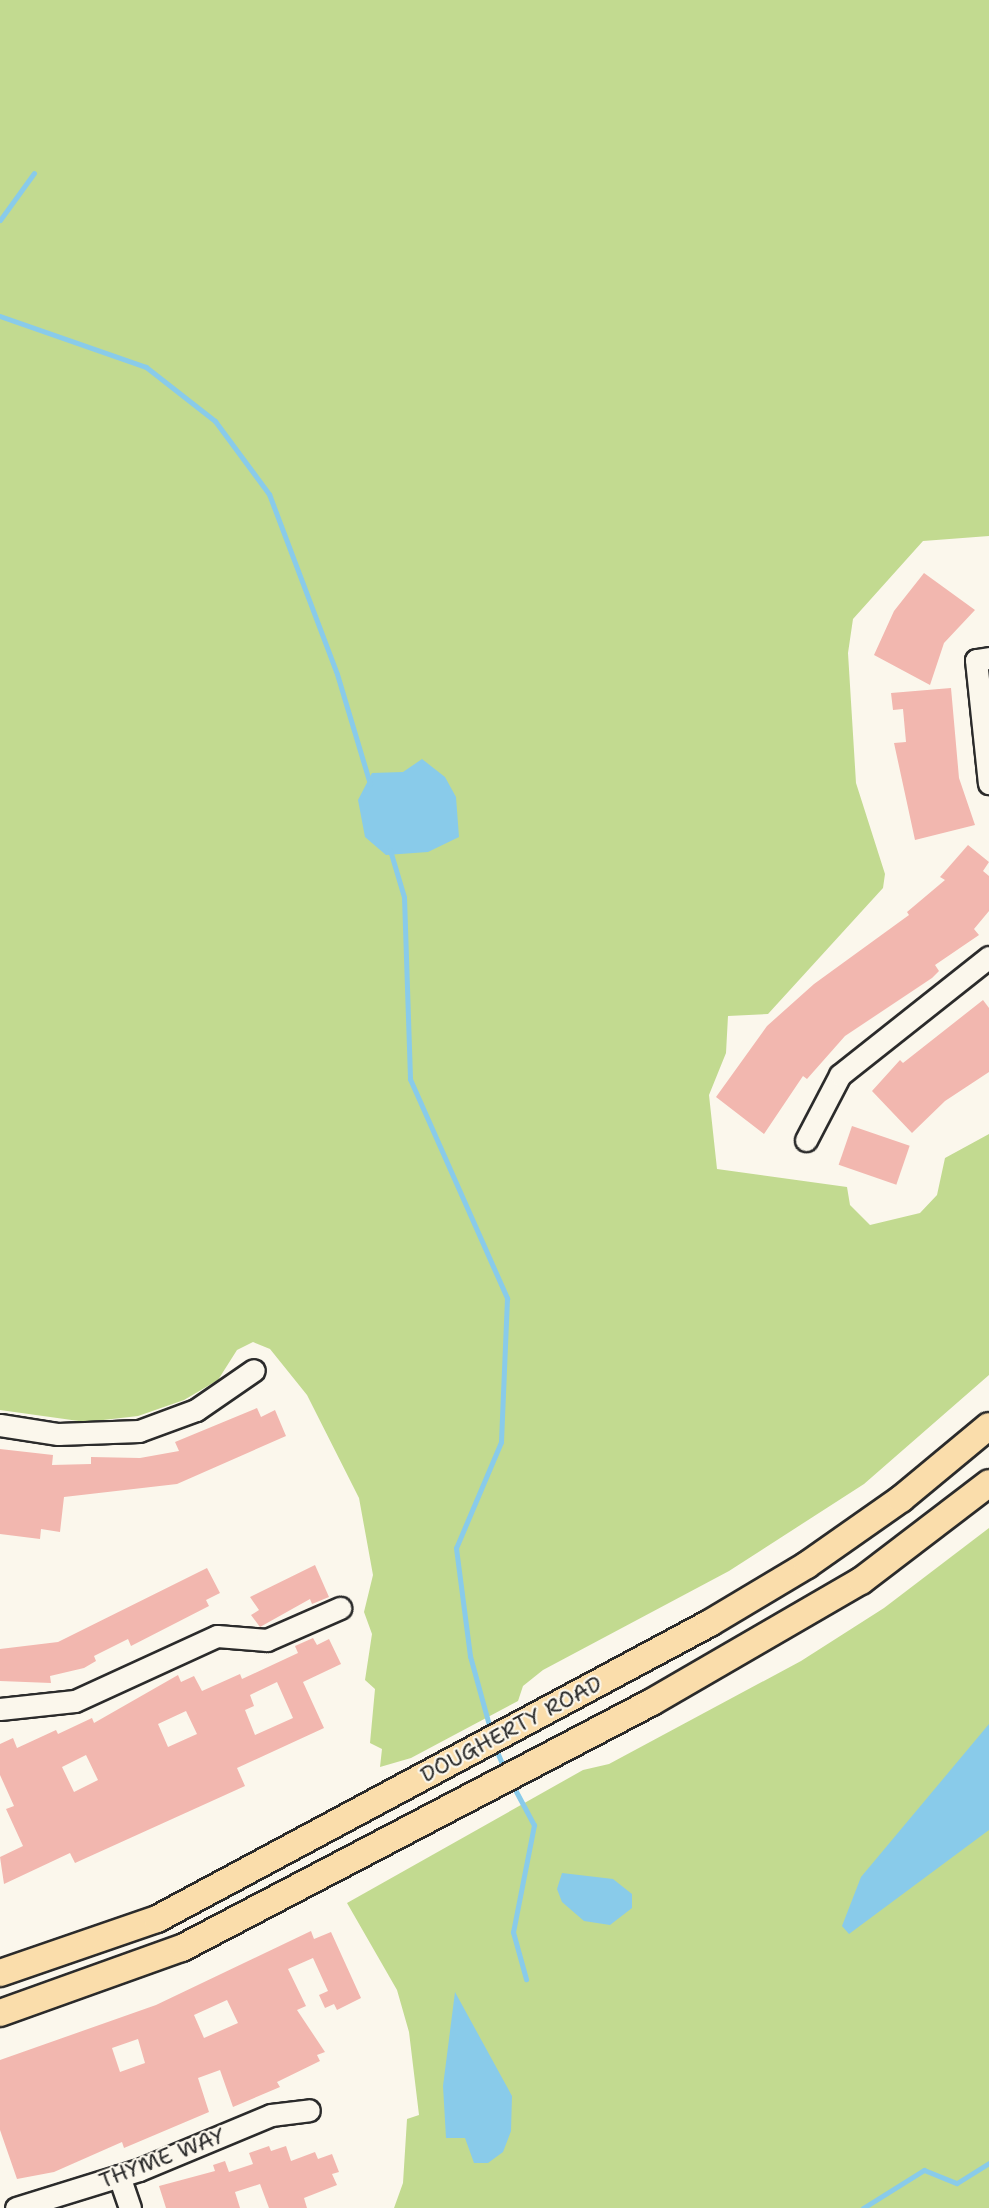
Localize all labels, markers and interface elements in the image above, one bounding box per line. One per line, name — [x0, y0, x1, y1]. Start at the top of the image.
street label: DOUGHERTY ROAD — [416, 1670, 606, 1788]
street label: THYME WAY — [95, 2122, 229, 2194]

